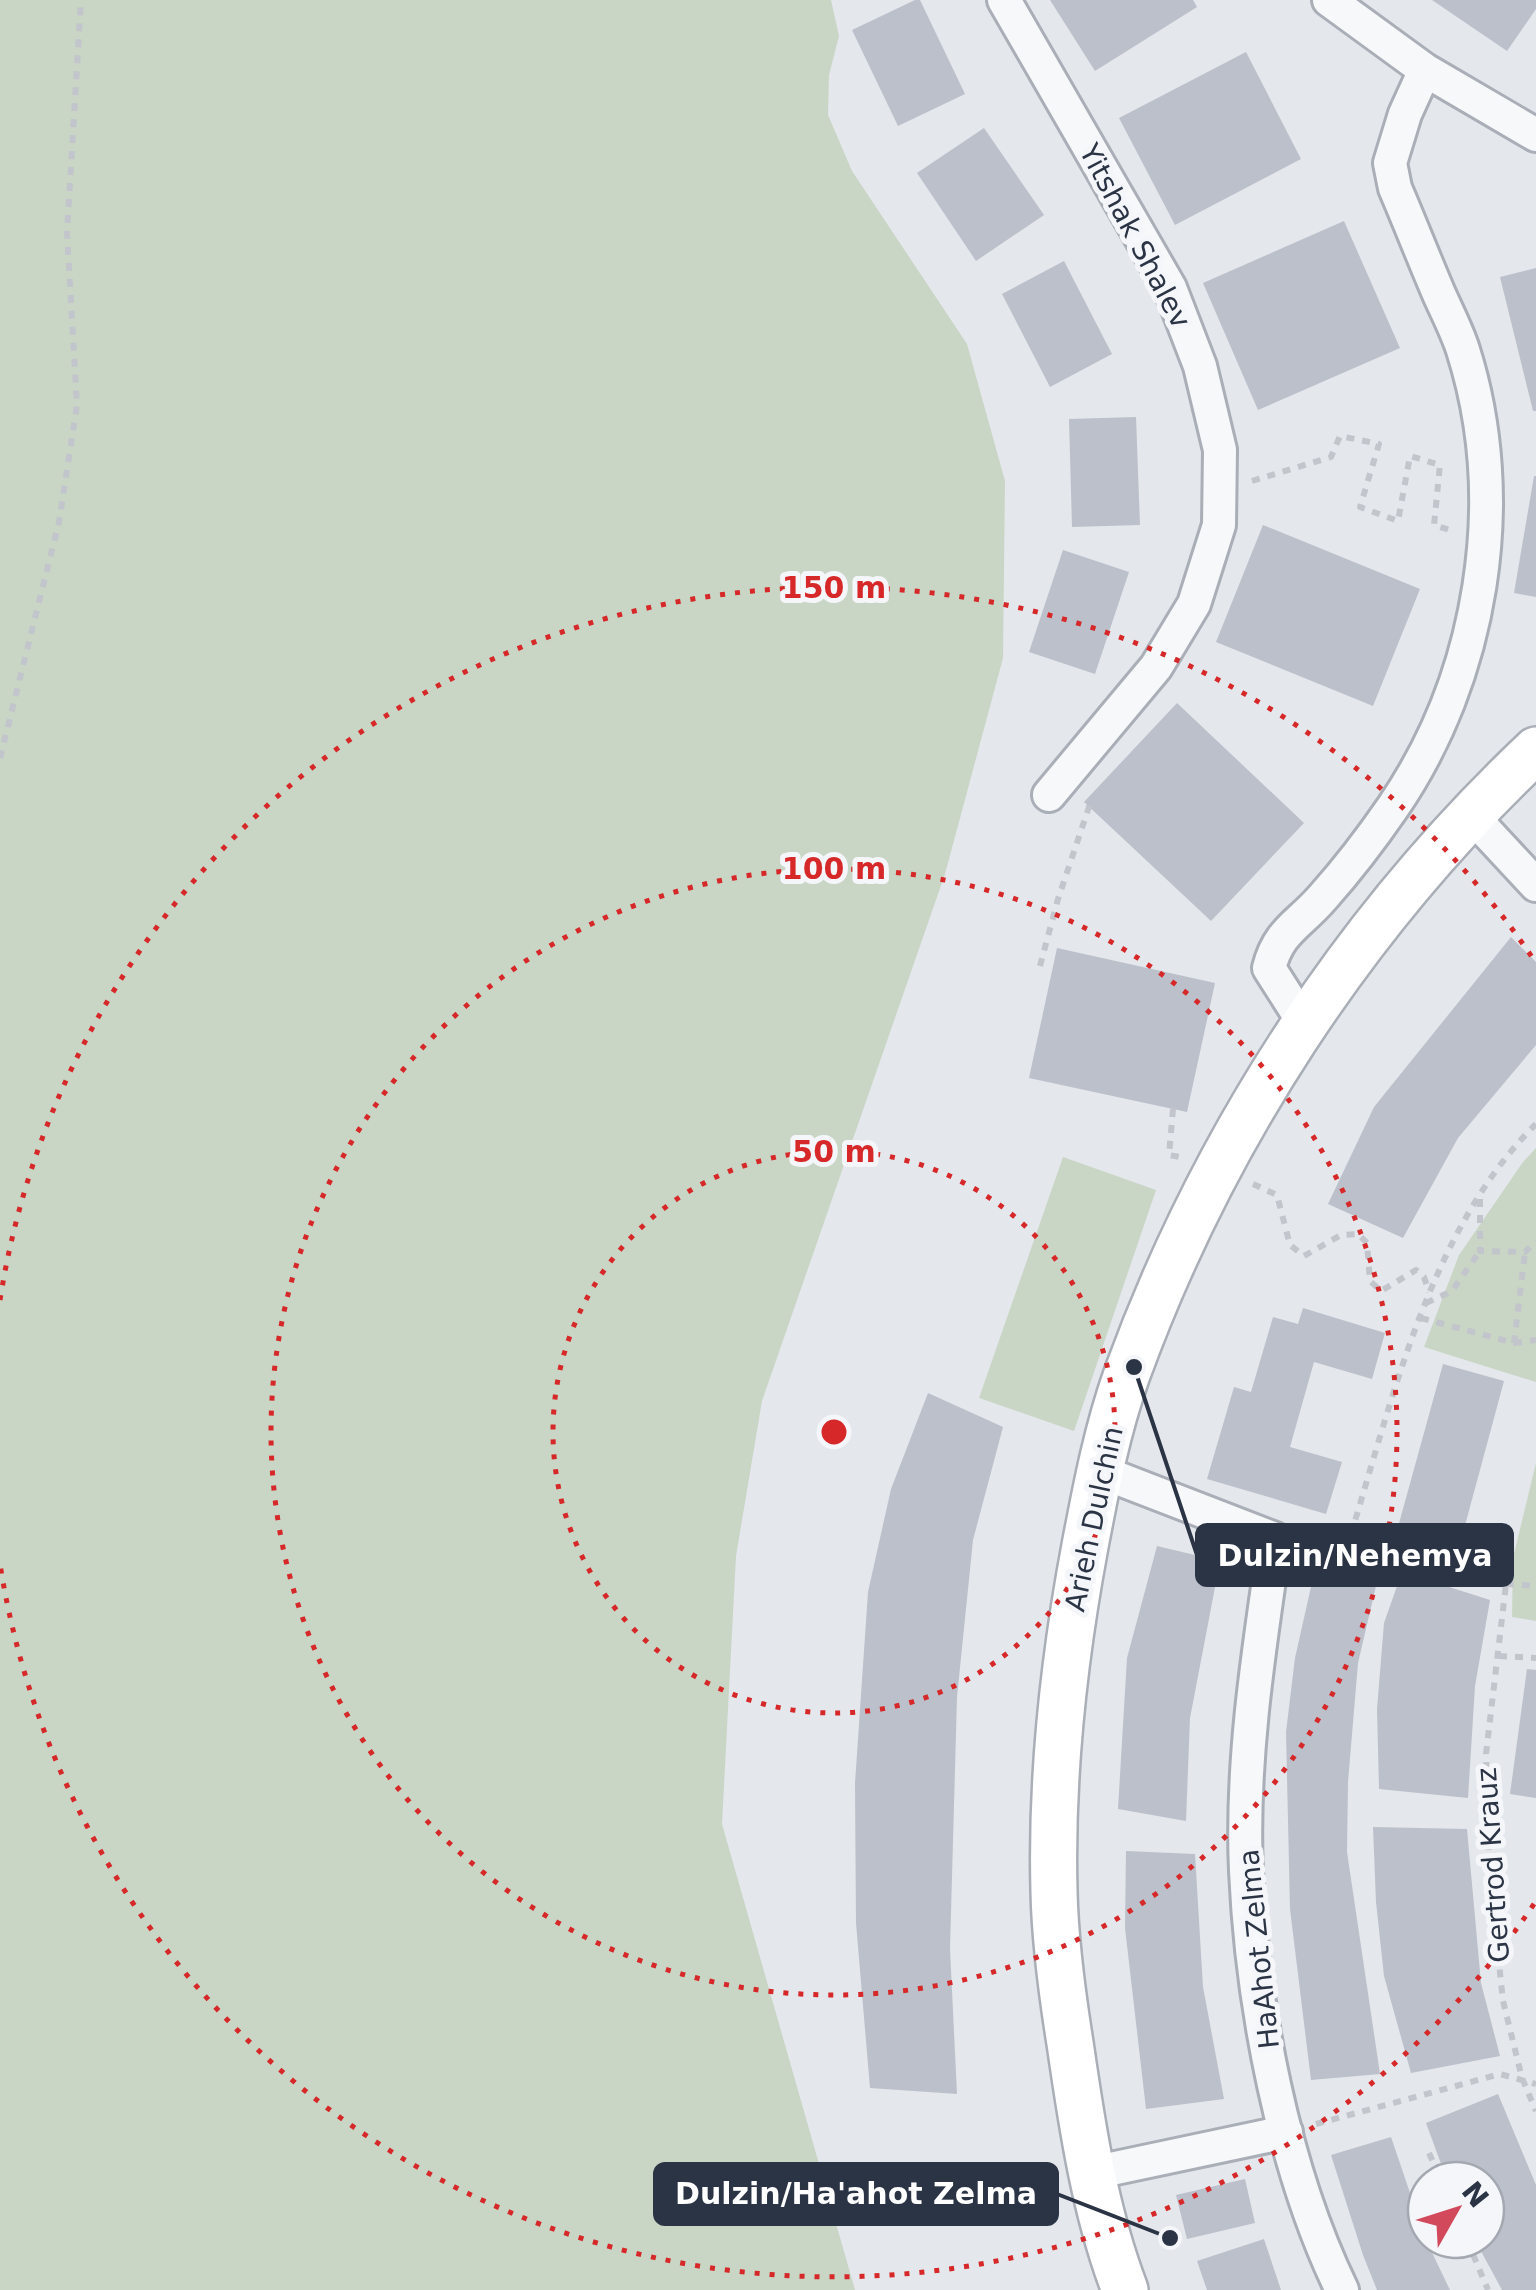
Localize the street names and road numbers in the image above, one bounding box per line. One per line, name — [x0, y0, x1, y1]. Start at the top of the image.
street label: Yitshak Shalev — [1072, 137, 1197, 334]
street label: Arieh Dulchin — [1058, 1424, 1130, 1614]
street label: Gertrod Krauz — [1470, 1766, 1516, 1964]
street label: HaAhot Zelma — [1232, 1847, 1286, 2051]

